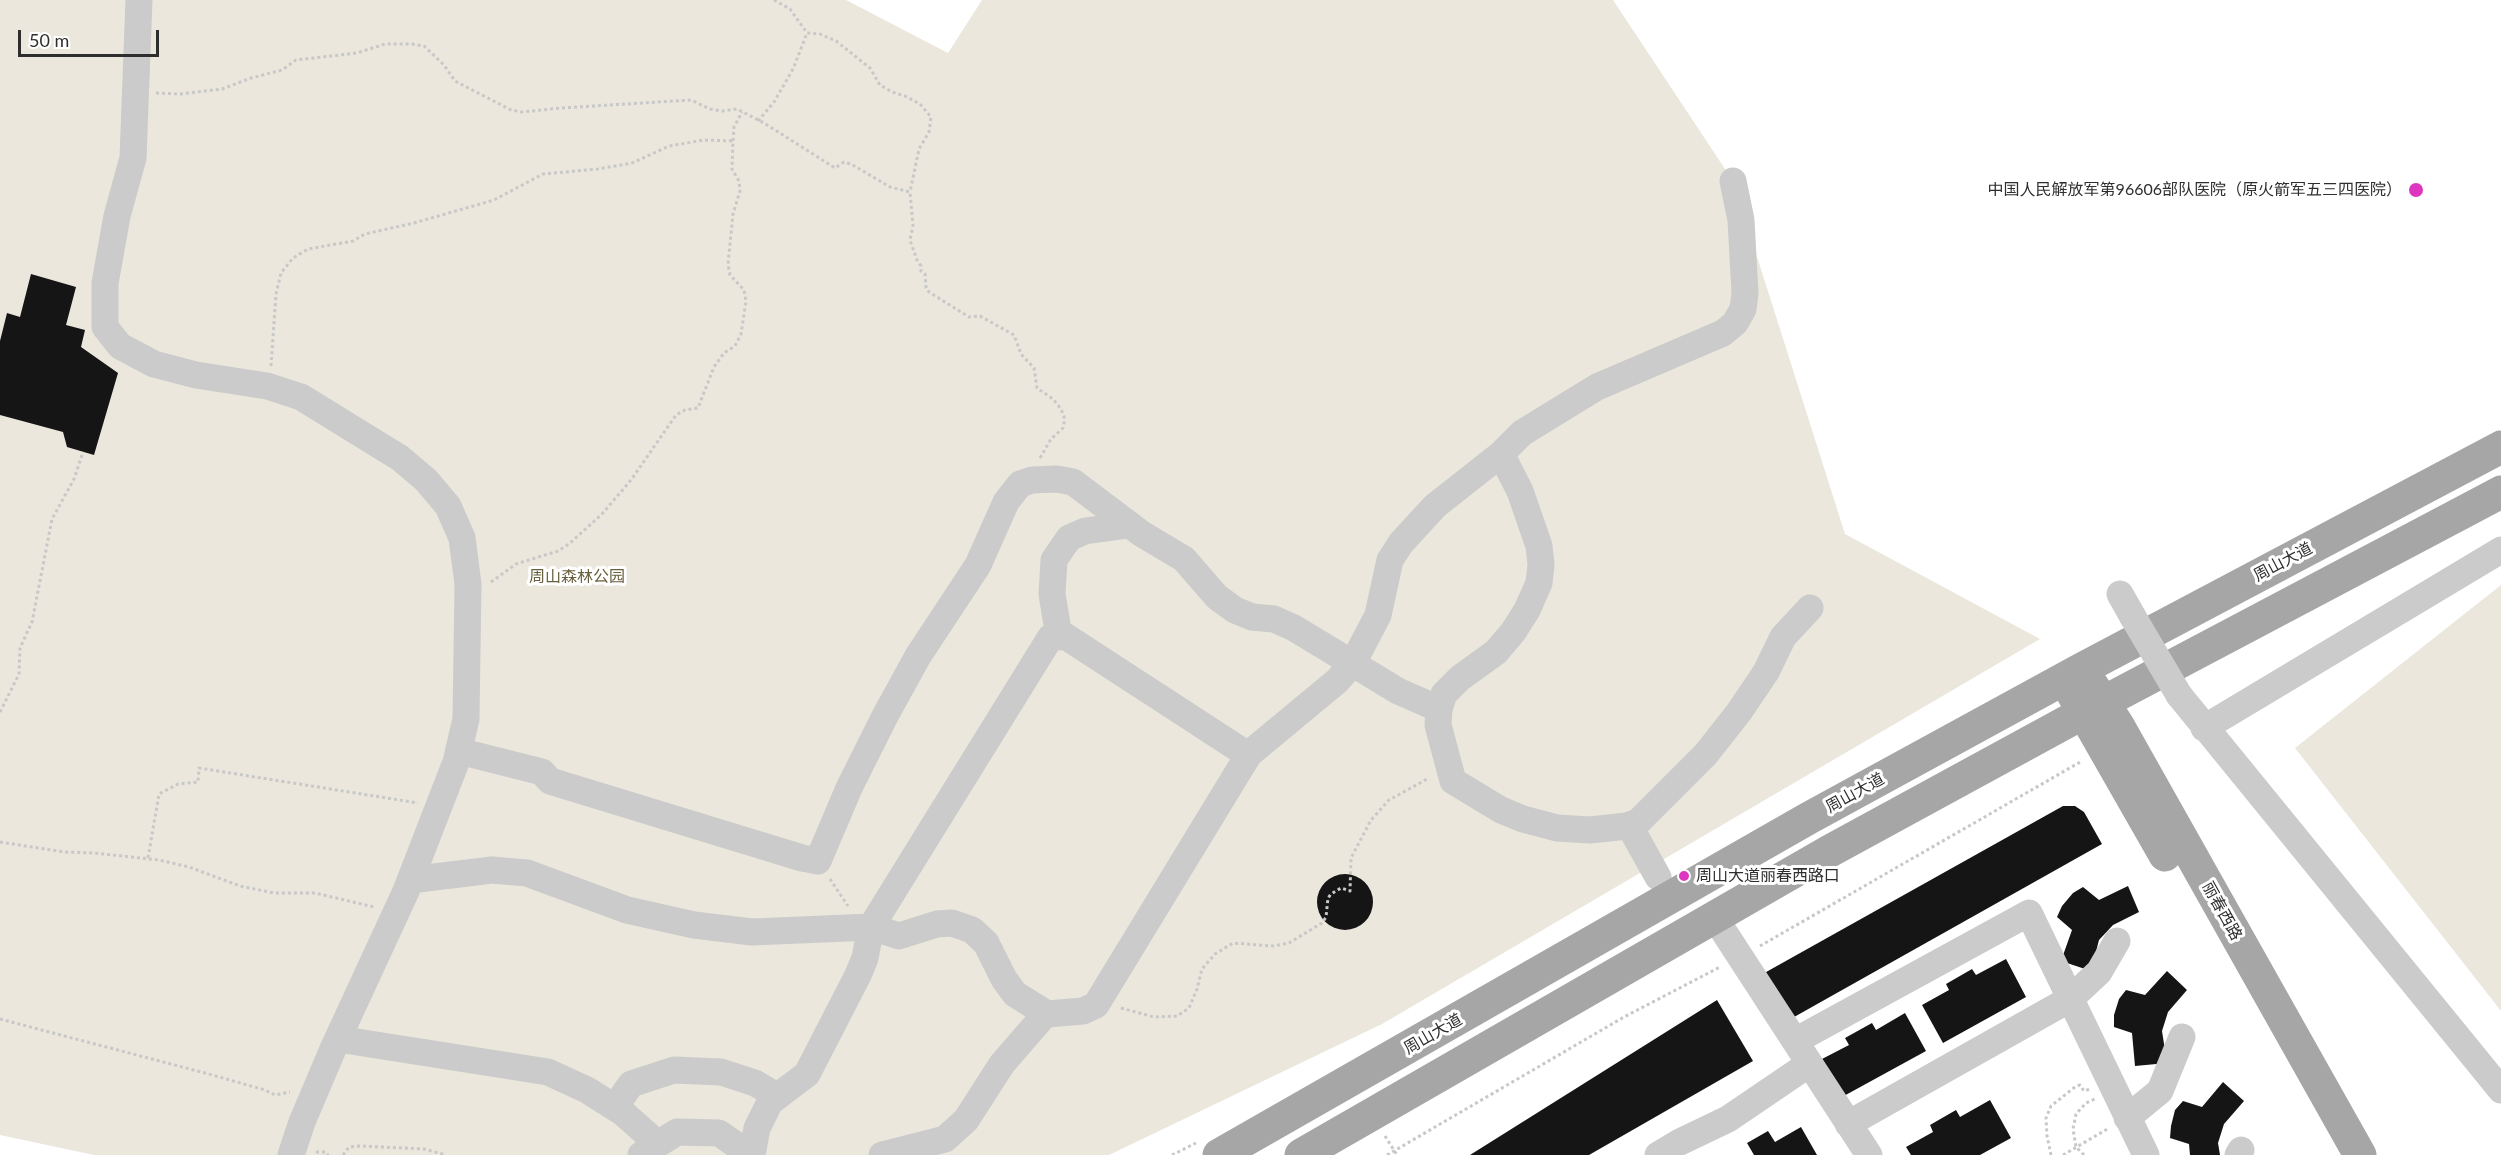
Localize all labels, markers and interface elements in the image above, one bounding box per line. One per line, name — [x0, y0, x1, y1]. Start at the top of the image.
scale bar — [21, 18, 162, 56]
text: 50 m — [29, 29, 69, 51]
place label: 中国人民解放军第96606部队医院（原火箭军五三四医院） — [1988, 180, 2402, 200]
marker: 中国人民解放军第96606部队医院（原火箭军五三四医院） — [2407, 181, 2425, 199]
street label: 周山大道 — [2250, 539, 2316, 585]
park label: 周山森林公园 — [529, 567, 625, 587]
street label: 周山大道 — [1822, 769, 1888, 817]
place label: 周山大道丽春西路口 — [1696, 866, 1840, 886]
marker: 周山大道丽春西路口 — [1677, 869, 1691, 883]
street label: 丽春西路 — [2198, 878, 2246, 944]
street label: 周山大道 — [1400, 1010, 1466, 1058]

